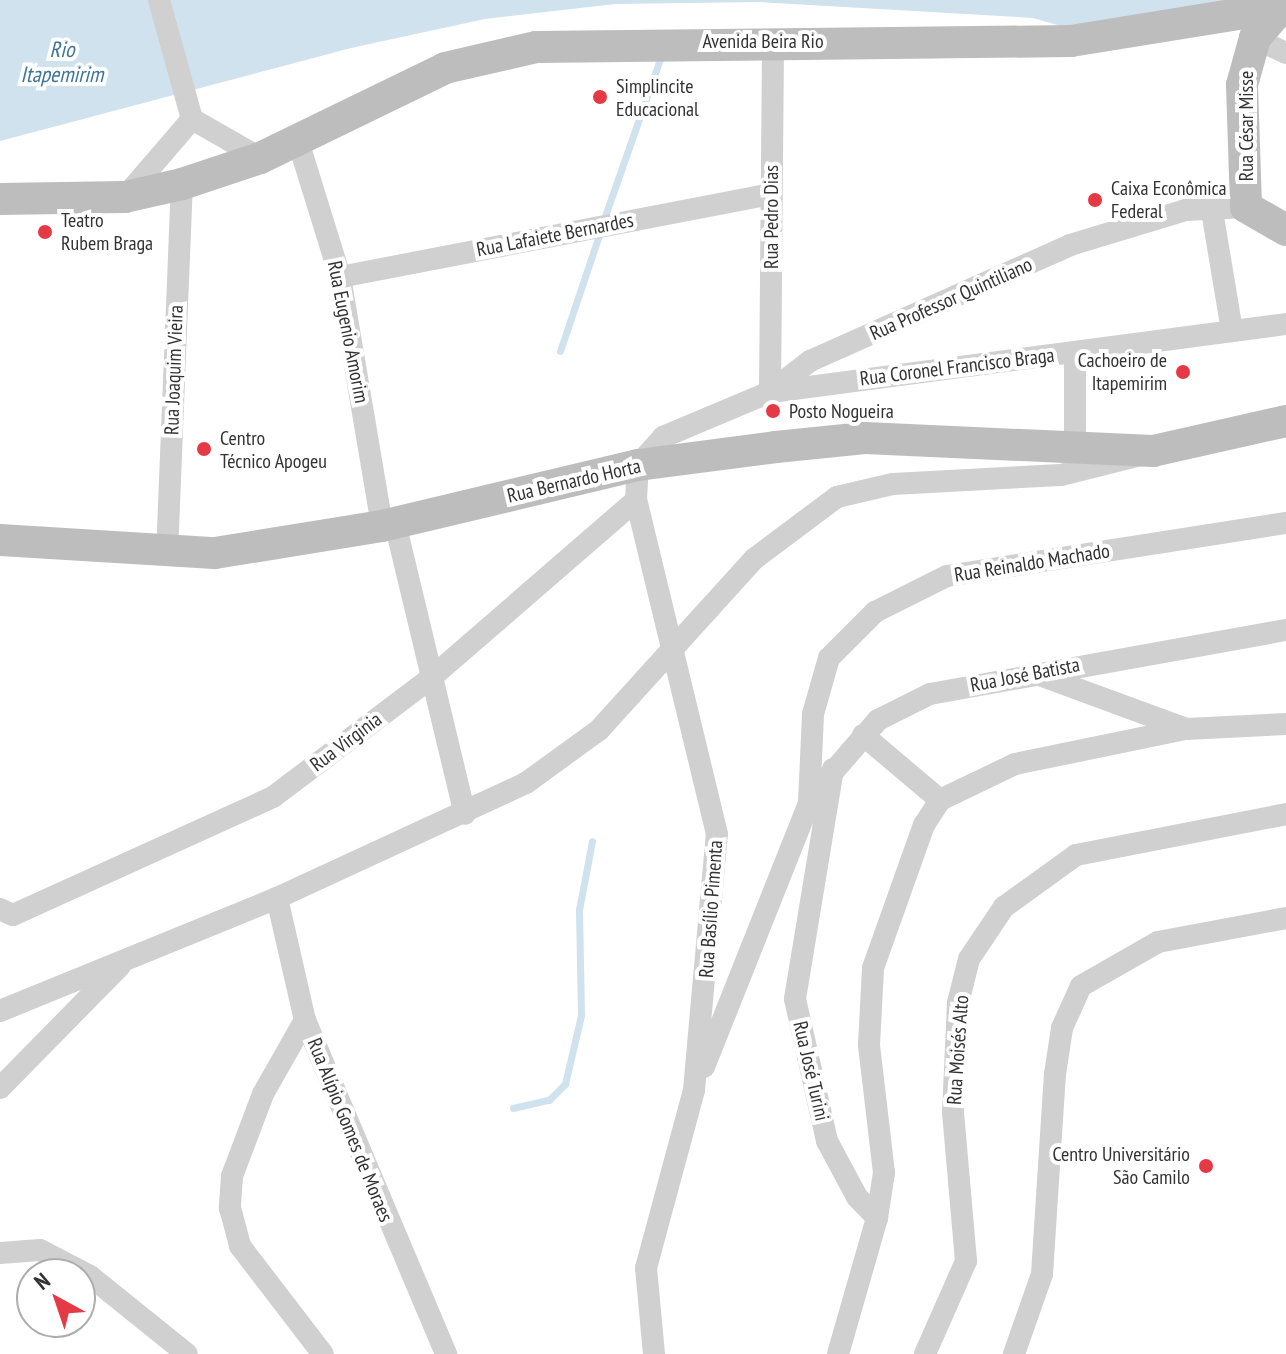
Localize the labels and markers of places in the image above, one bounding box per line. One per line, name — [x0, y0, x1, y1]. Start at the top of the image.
place label: Simplincite Educacional — [616, 74, 699, 121]
marker: Simplincite Educacional — [591, 88, 609, 106]
place label: Caixa Econômica Federal — [1111, 176, 1227, 223]
marker: Caixa Econômica Federal — [1086, 191, 1104, 209]
place label: Teatro Rubem Braga — [61, 208, 153, 255]
marker: Teatro Rubem Braga — [36, 223, 54, 241]
place label: Cachoeiro de Itapemirim — [1078, 348, 1167, 395]
marker: Cachoeiro de Itapemirim — [1174, 363, 1192, 381]
place label: Posto Nogueira — [789, 399, 894, 423]
marker: Posto Nogueira — [764, 402, 782, 420]
place label: Centro Técnico Apogeu — [220, 426, 328, 473]
marker: Centro Técnico Apogeu — [195, 440, 213, 458]
place label: Centro Universitário São Camilo — [1052, 1142, 1190, 1189]
marker: Centro Universitário São Camilo — [1197, 1157, 1215, 1175]

